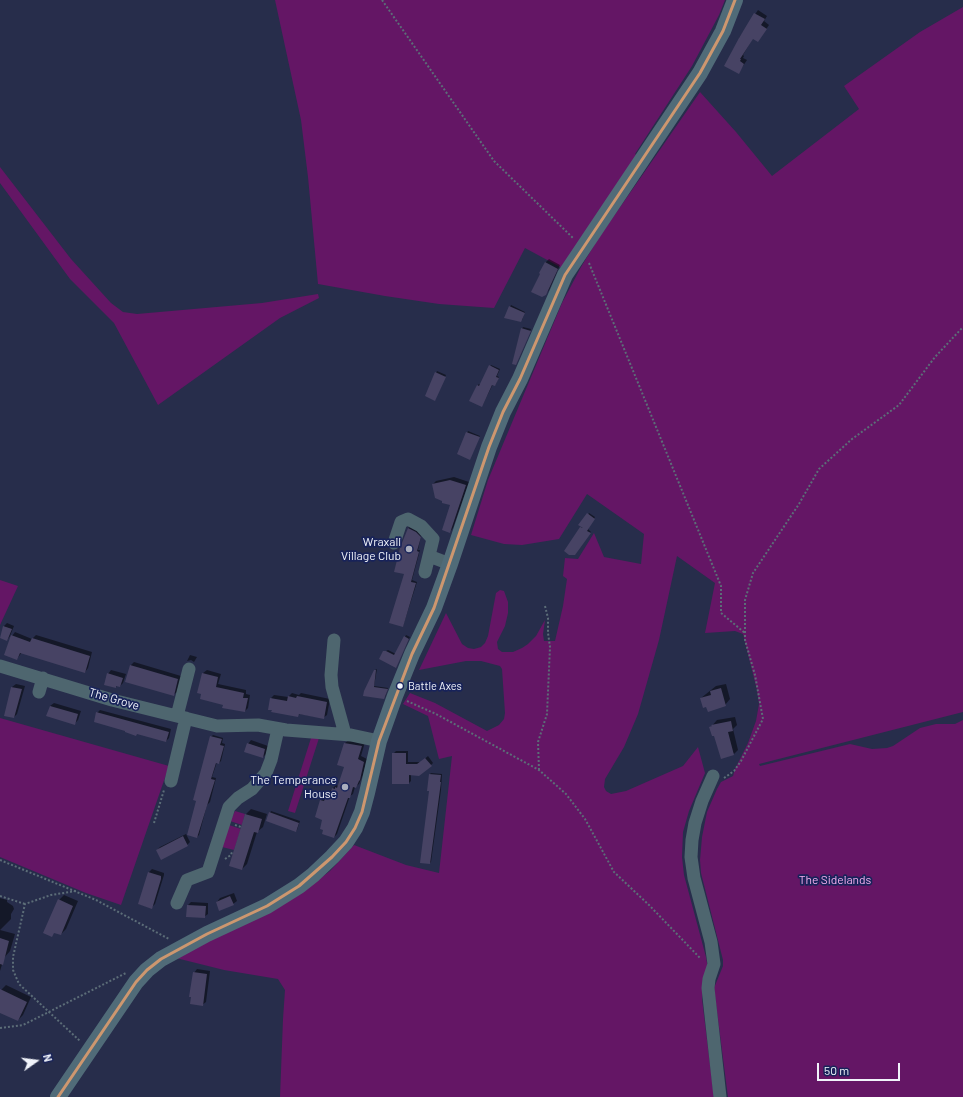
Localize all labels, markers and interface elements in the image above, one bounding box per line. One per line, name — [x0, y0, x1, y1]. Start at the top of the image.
place label: Wraxall Village Club — [341, 535, 401, 563]
marker: Wraxall Village Club — [404, 544, 414, 554]
place label: Battle Axes — [408, 679, 462, 693]
marker: Battle Axes — [395, 681, 405, 691]
street label: The Grove — [87, 685, 141, 713]
place label: The Temperance House — [250, 773, 337, 801]
marker: The Temperance House — [340, 782, 350, 792]
park label: The Sidelands — [799, 873, 871, 887]
north arrow — [16, 1041, 56, 1081]
text: N — [41, 1053, 55, 1063]
scale bar — [819, 1055, 902, 1081]
text: 50 m — [824, 1063, 849, 1077]

